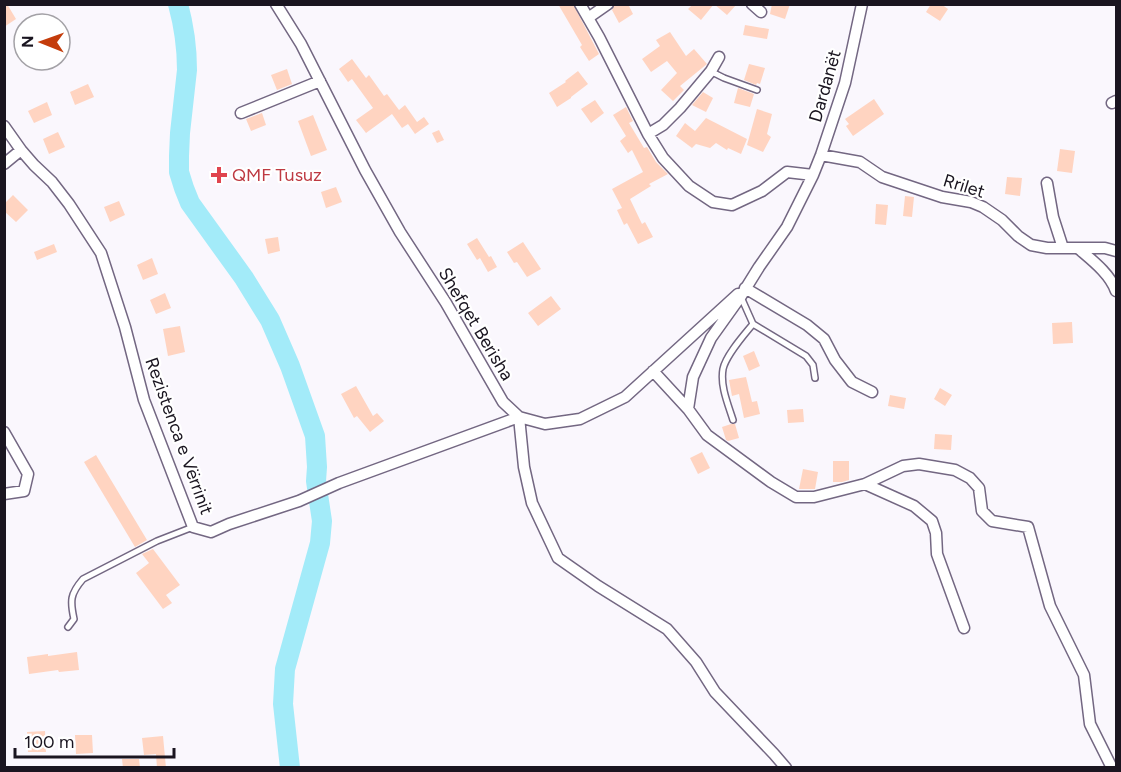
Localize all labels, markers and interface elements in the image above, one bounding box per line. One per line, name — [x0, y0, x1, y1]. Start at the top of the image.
north arrow — [12, 12, 72, 72]
text: N — [18, 35, 37, 48]
street label: Dardanët — [804, 47, 846, 125]
place label: QMF Tusuz — [232, 164, 322, 186]
marker: QMF Tusuz — [210, 166, 228, 184]
street label: Rrilet — [941, 169, 988, 203]
street label: Shefqet Berisha — [434, 264, 518, 384]
street label: Rezistenca e Vërrinit — [140, 354, 218, 518]
scale bar — [15, 721, 174, 759]
text: 100 m — [24, 731, 74, 753]

